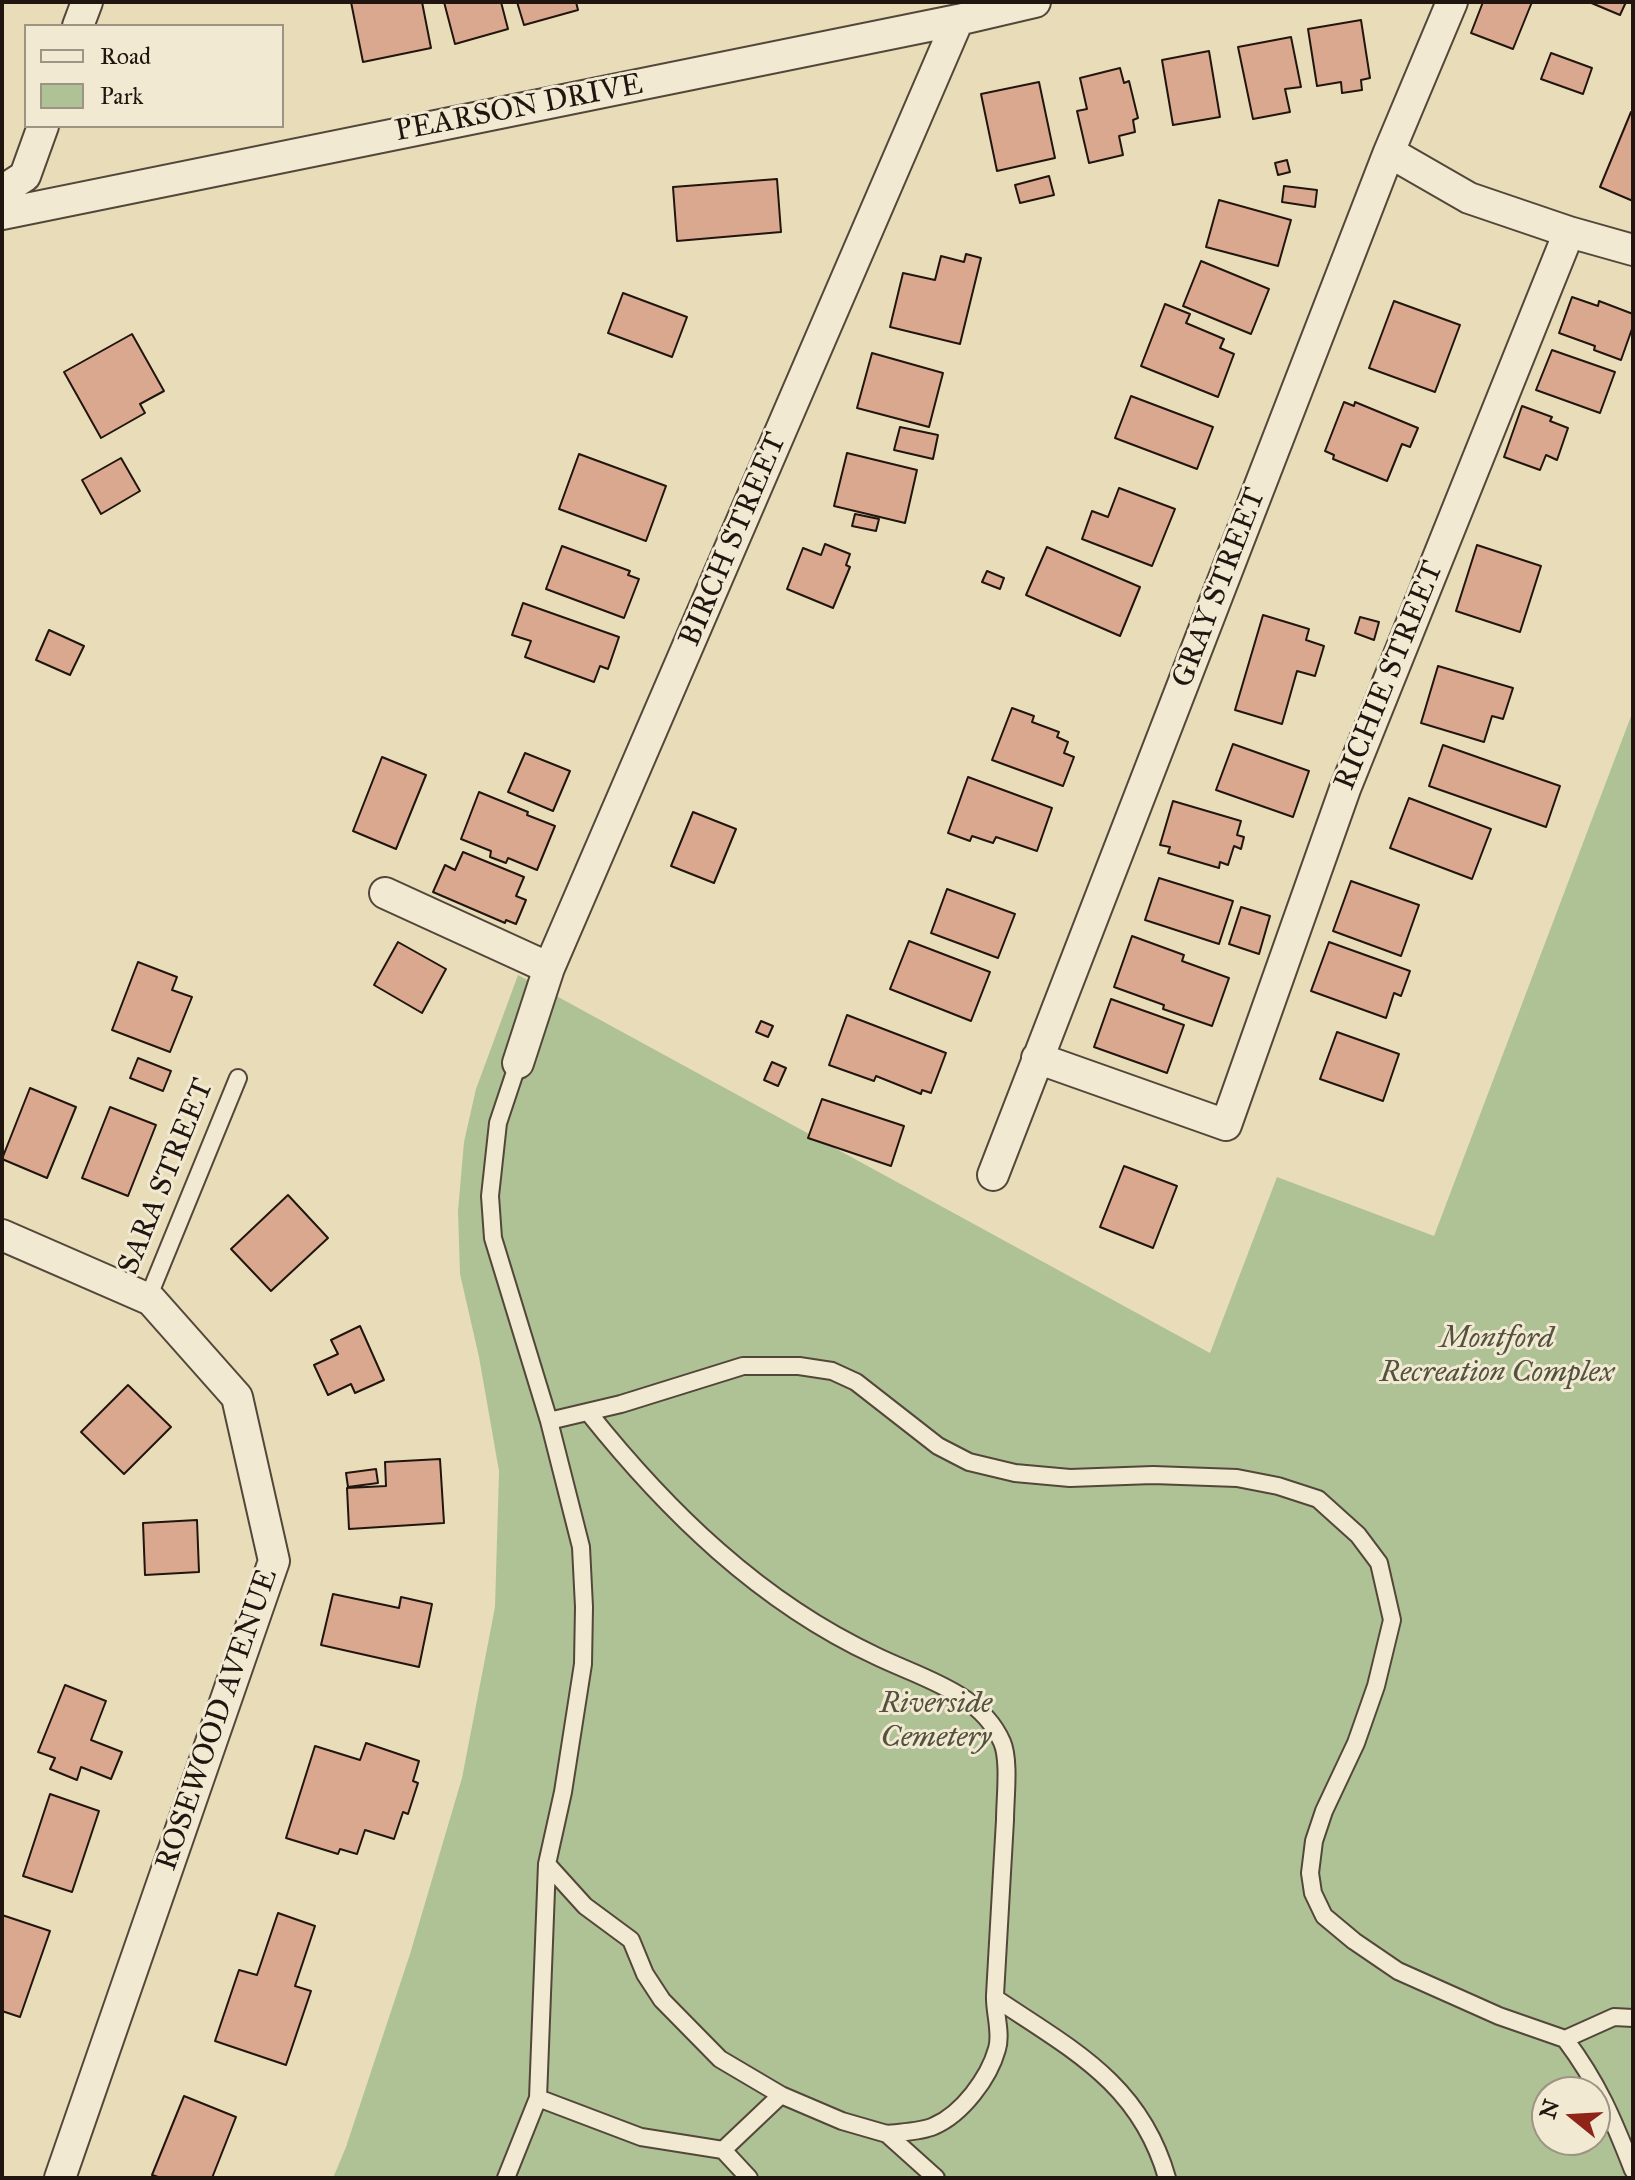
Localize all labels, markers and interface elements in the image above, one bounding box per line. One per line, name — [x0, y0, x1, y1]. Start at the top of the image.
legend — [24, 24, 284, 128]
text: Road — [100, 41, 151, 71]
street label: PEARSON DRIVE — [392, 67, 646, 151]
text: Park — [100, 81, 143, 111]
street label: BIRCH STREET — [673, 428, 795, 652]
street label: GRAY STREET — [1165, 483, 1275, 693]
street label: RICHIE STREET — [1328, 556, 1452, 796]
street label: SARA STREET — [111, 1074, 223, 1280]
park label: Montford Recreation Complex — [1380, 1322, 1614, 1392]
street label: ROSEWOOD AVENUE — [149, 1565, 287, 1875]
park label: Riverside Cemetery — [880, 1687, 992, 1758]
north arrow — [1531, 2076, 1611, 2156]
text: N — [1534, 2096, 1565, 2122]

